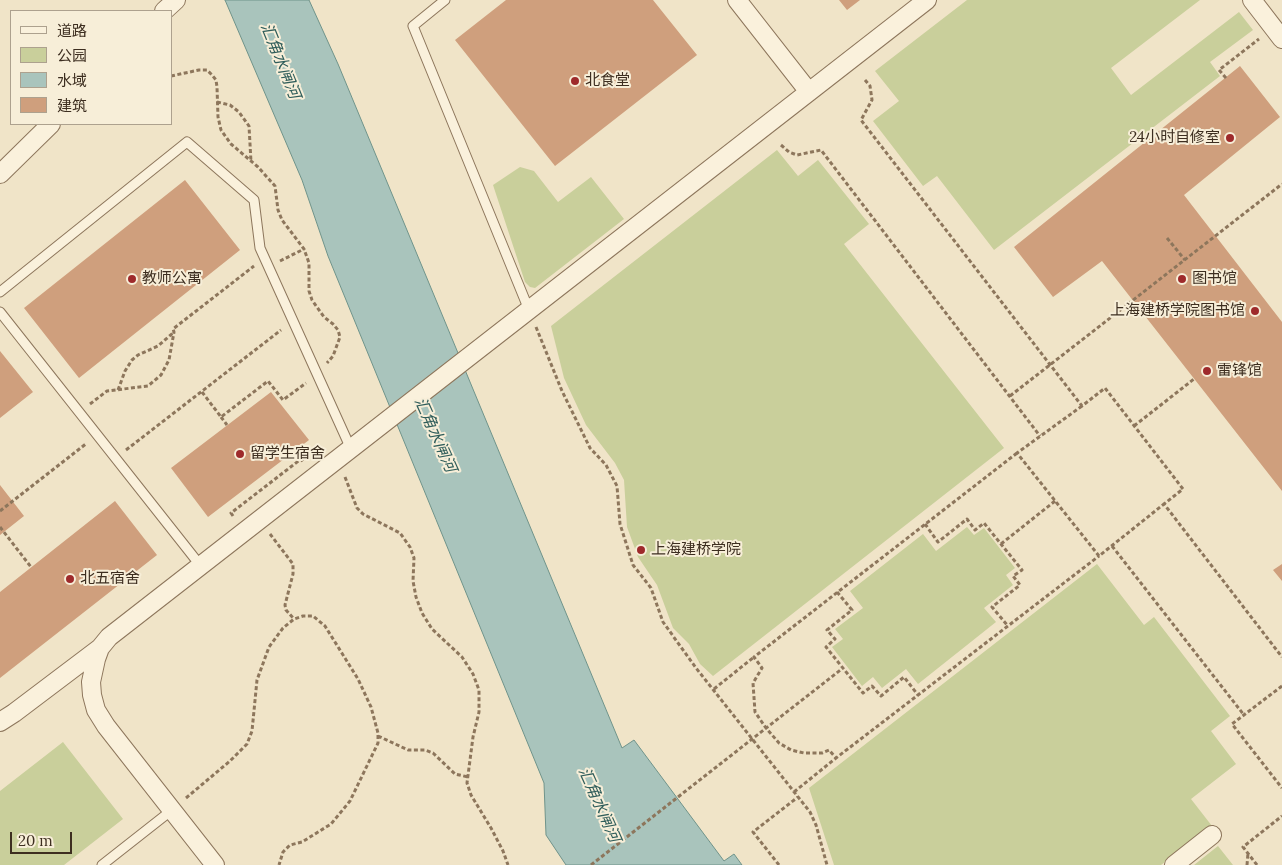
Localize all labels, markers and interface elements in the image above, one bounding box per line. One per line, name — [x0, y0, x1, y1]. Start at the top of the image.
legend — [10, 10, 172, 125]
water label: 汇角水闸河 — [256, 20, 304, 102]
text: 道路 — [57, 21, 87, 40]
text: 公园 — [57, 46, 87, 65]
text: 水域 — [57, 71, 87, 90]
place label: 北食堂 — [585, 72, 630, 90]
marker: 北食堂 — [569, 75, 581, 87]
text: 建筑 — [57, 96, 87, 115]
place label: 24小时自修室 — [1129, 129, 1220, 147]
marker: 24小时自修室 — [1224, 132, 1236, 144]
place label: 教师公寓 — [142, 270, 202, 288]
place label: 图书馆 — [1192, 270, 1237, 288]
marker: 教师公寓 — [126, 273, 138, 285]
marker: 图书馆 — [1176, 273, 1188, 285]
place label: 上海建桥学院图书馆 — [1110, 302, 1245, 320]
marker: 上海建桥学院图书馆 — [1249, 305, 1261, 317]
place label: 雷锋馆 — [1217, 362, 1262, 380]
marker: 雷锋馆 — [1201, 365, 1213, 377]
water label: 汇角水闸河 — [410, 395, 460, 475]
place label: 留学生宿舍 — [250, 445, 325, 463]
marker: 留学生宿舍 — [234, 448, 246, 460]
place label: 上海建桥学院 — [651, 541, 741, 559]
marker: 上海建桥学院 — [635, 544, 647, 556]
place label: 北五宿舍 — [80, 570, 140, 588]
marker: 北五宿舍 — [64, 573, 76, 585]
water label: 汇角水闸河 — [574, 765, 624, 845]
scale bar — [12, 822, 75, 854]
text: 20 m — [18, 831, 53, 850]

